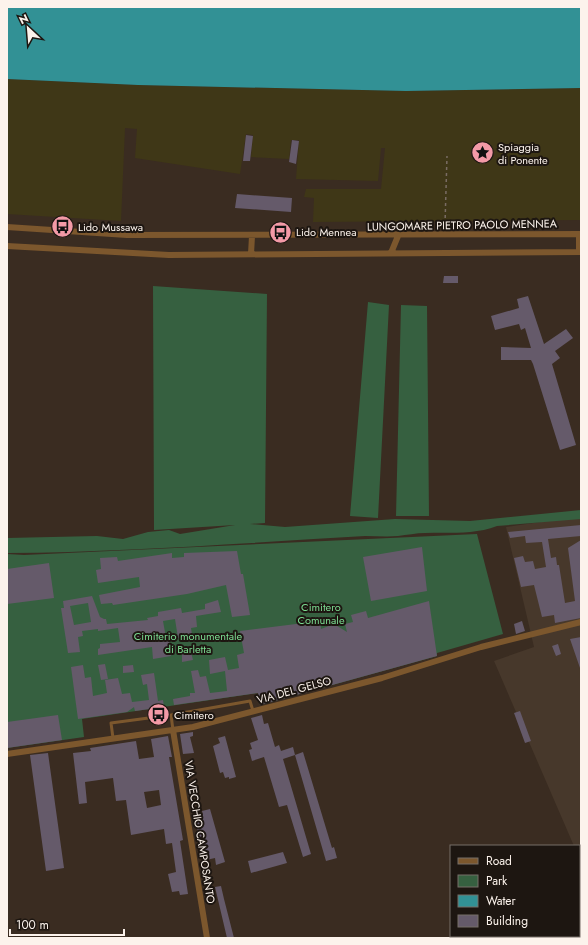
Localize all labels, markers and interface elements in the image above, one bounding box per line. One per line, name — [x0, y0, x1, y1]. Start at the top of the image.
north arrow — [8, 8, 48, 48]
text: N — [16, 10, 31, 28]
place label: Spiaggia di Ponente — [498, 139, 548, 168]
place icon: Spiaggia di Ponente — [470, 140, 496, 166]
bus stop icon: Lido Mussawa — [49, 214, 75, 240]
street label: LUNGOMARE PIETRO PAOLO MENNEA — [367, 215, 558, 235]
place label: Lido Mussawa — [78, 219, 143, 235]
bus stop icon: Lido Mennea — [267, 219, 293, 245]
place label: Lido Mennea — [296, 224, 356, 240]
park label: Cimitero Comunale — [297, 599, 345, 628]
park label: Cimiterio monumentale di Barletta — [134, 628, 243, 657]
street label: VIA DEL GELSO — [255, 672, 333, 708]
bus stop icon: Cimitero — [146, 702, 172, 728]
place label: Cimitero — [174, 707, 214, 723]
street label: VIA VECCHIO CAMPOSANTO — [181, 759, 219, 905]
legend — [450, 845, 580, 937]
text: Road — [486, 852, 512, 870]
text: Park — [486, 872, 508, 890]
text: Water — [486, 892, 517, 910]
scale bar — [10, 911, 124, 937]
text: Building — [486, 912, 528, 930]
text: 100 m — [16, 916, 49, 934]

